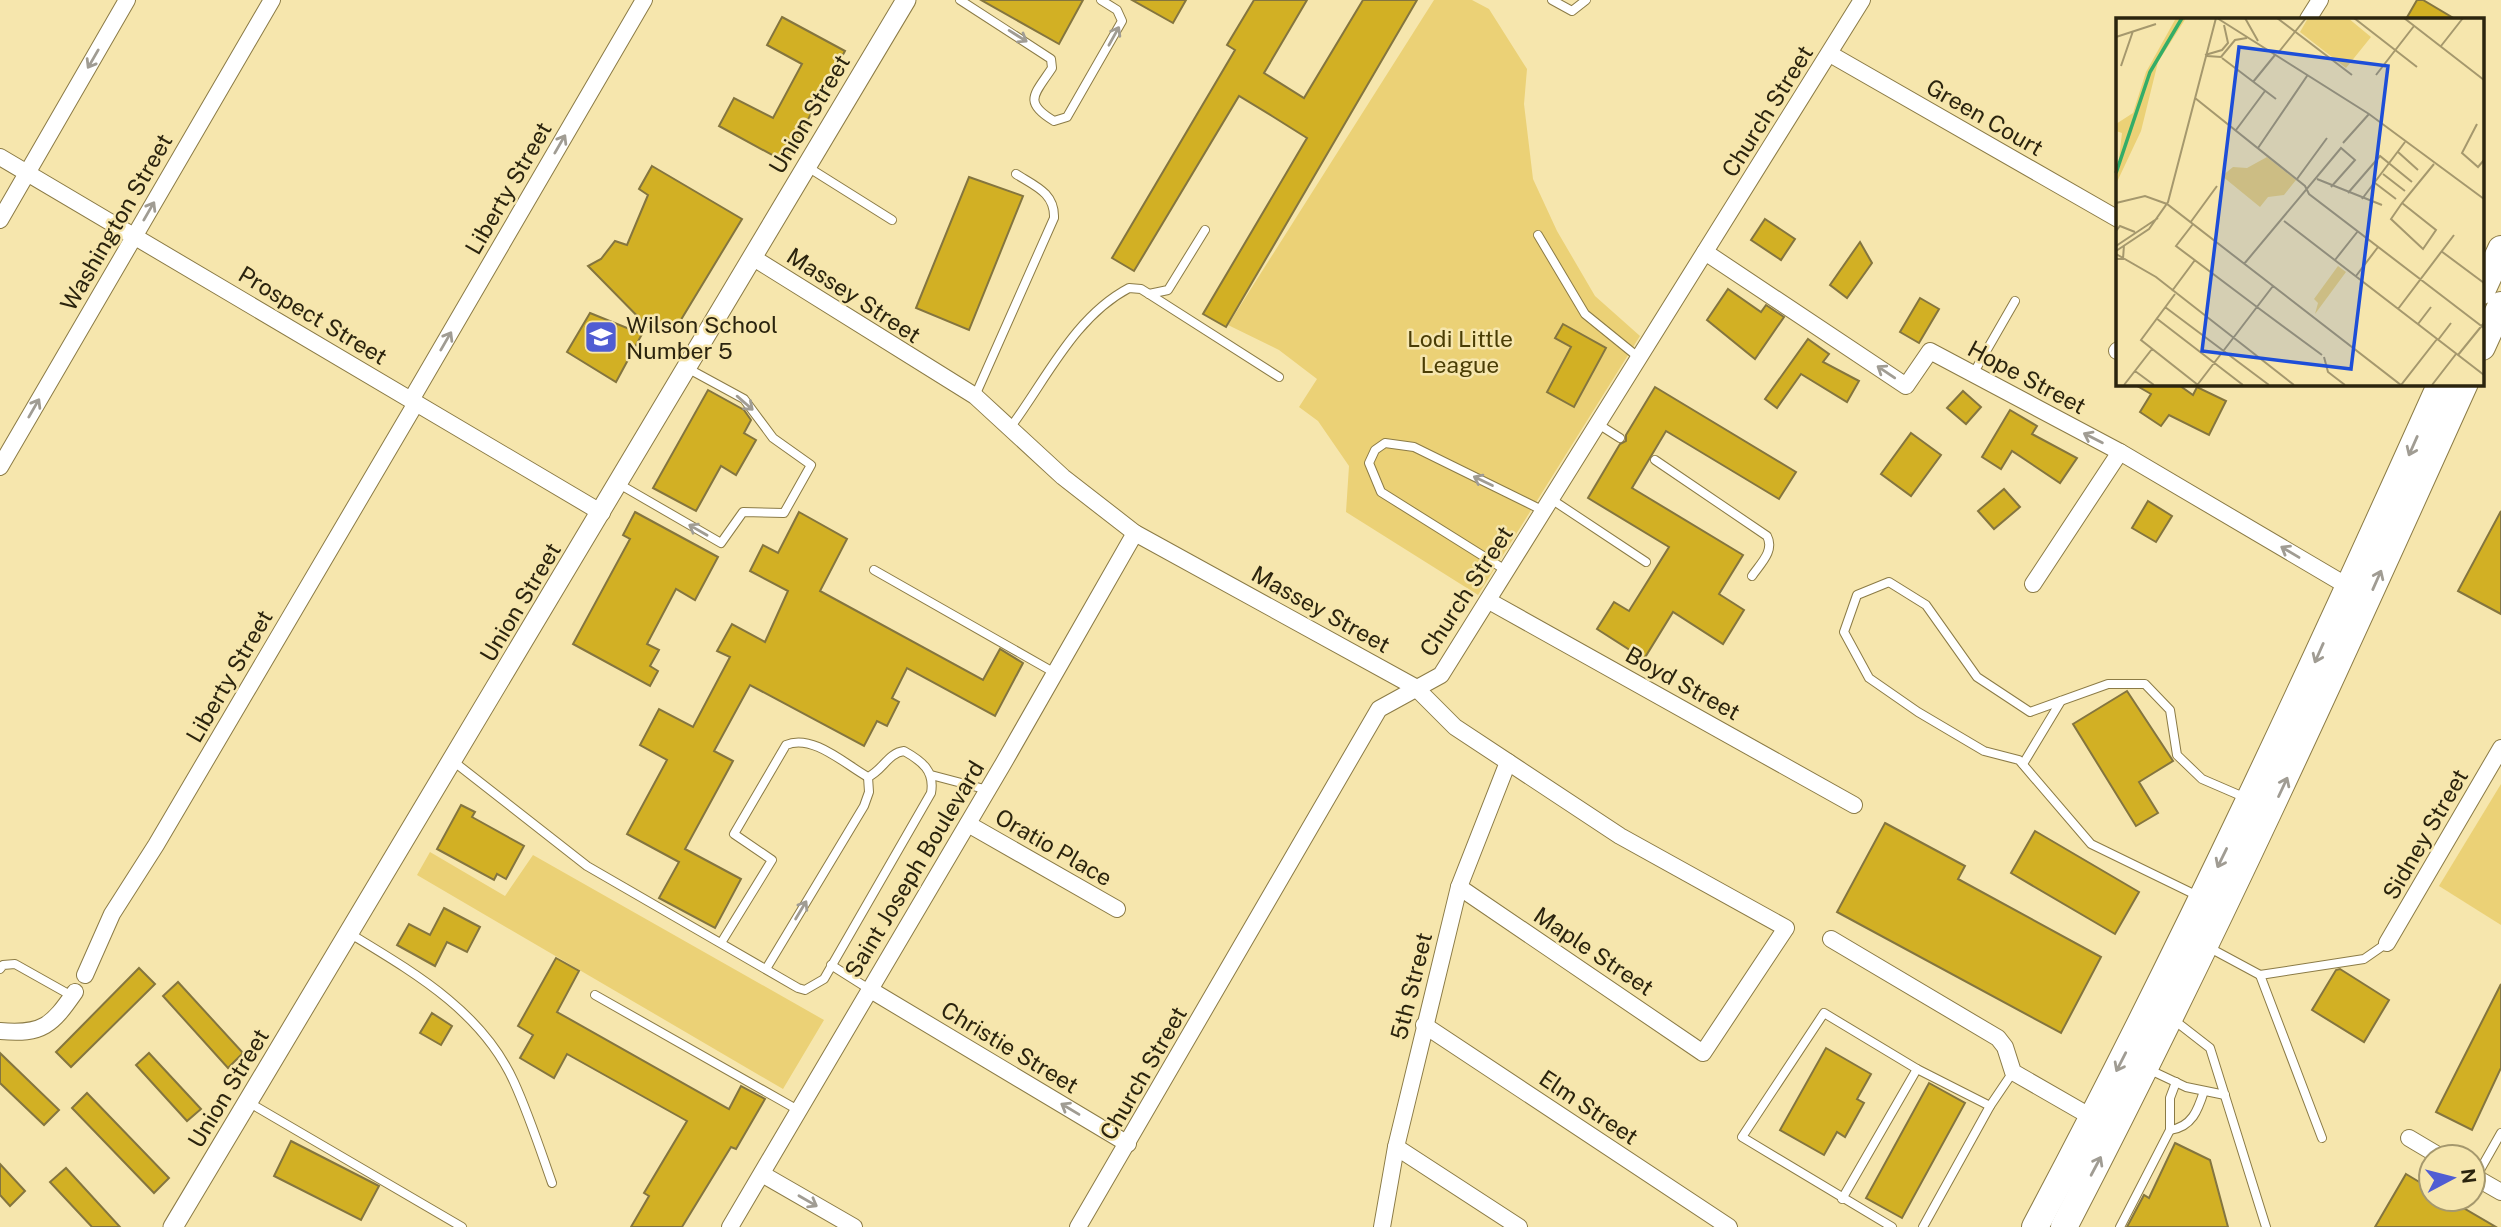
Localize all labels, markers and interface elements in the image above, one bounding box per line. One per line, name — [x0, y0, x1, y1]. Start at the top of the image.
inset map — [2116, 18, 2484, 385]
one-way arrow — [1108, 26, 1121, 47]
one-way arrow — [1008, 28, 1027, 43]
street label: Church Street — [1716, 40, 1818, 182]
one-way arrow — [86, 49, 100, 69]
street label: Union Street — [763, 50, 855, 178]
street label: Green Court — [1922, 73, 2048, 161]
street label: Liberty Street — [459, 117, 557, 259]
street label: Washington Street — [54, 129, 178, 315]
one-way arrow — [553, 135, 567, 155]
one-way arrow — [143, 201, 156, 222]
street label: Massey Street — [782, 242, 926, 348]
street label: Prospect Street — [234, 260, 392, 370]
place label: Wilson School Number 5 — [626, 311, 778, 364]
school or university icon: Wilson School Number 5 — [582, 318, 620, 356]
park label: Lodi Little League — [1407, 325, 1513, 378]
one-way arrow — [439, 331, 453, 351]
street label: Hope Street — [1963, 335, 2091, 419]
one-way arrow — [1876, 365, 1896, 379]
one-way arrow — [736, 395, 754, 411]
one-way arrow — [28, 398, 42, 418]
one-way arrow — [2083, 431, 2104, 444]
one-way arrow — [2406, 434, 2419, 456]
one-way arrow — [1473, 474, 1494, 488]
street label: Church Street — [1414, 521, 1518, 661]
one-way arrow — [689, 523, 709, 537]
street label: Union Street — [474, 538, 566, 666]
one-way arrow — [2280, 545, 2300, 559]
street label: Massey Street — [1247, 560, 1395, 658]
one-way arrow — [2371, 569, 2384, 591]
street label: Liberty Street — [180, 605, 278, 747]
street label: Boyd Street — [1621, 640, 1745, 726]
one-way arrow — [2312, 642, 2325, 663]
street label: Saint Joseph Boulevard — [839, 756, 989, 982]
street label: Sidney Street — [2377, 764, 2473, 904]
one-way arrow — [2277, 777, 2290, 798]
street label: Oratio Place — [991, 803, 1117, 891]
one-way arrow — [2214, 847, 2228, 868]
one-way arrow — [794, 901, 808, 921]
street label: Maple Street — [1529, 901, 1659, 1001]
street label: 5th Street — [1385, 930, 1437, 1042]
street label: Christie Street — [936, 995, 1084, 1099]
street label: Church Street — [1094, 1001, 1192, 1145]
street label: Union Street — [182, 1024, 274, 1152]
one-way arrow — [2113, 1051, 2127, 1072]
street label: Elm Street — [1534, 1064, 1644, 1150]
one-way arrow — [1060, 1102, 1080, 1116]
north arrow — [2417, 1143, 2487, 1213]
one-way arrow — [2089, 1157, 2103, 1177]
text: N — [2457, 1167, 2481, 1185]
one-way arrow — [798, 1194, 818, 1208]

